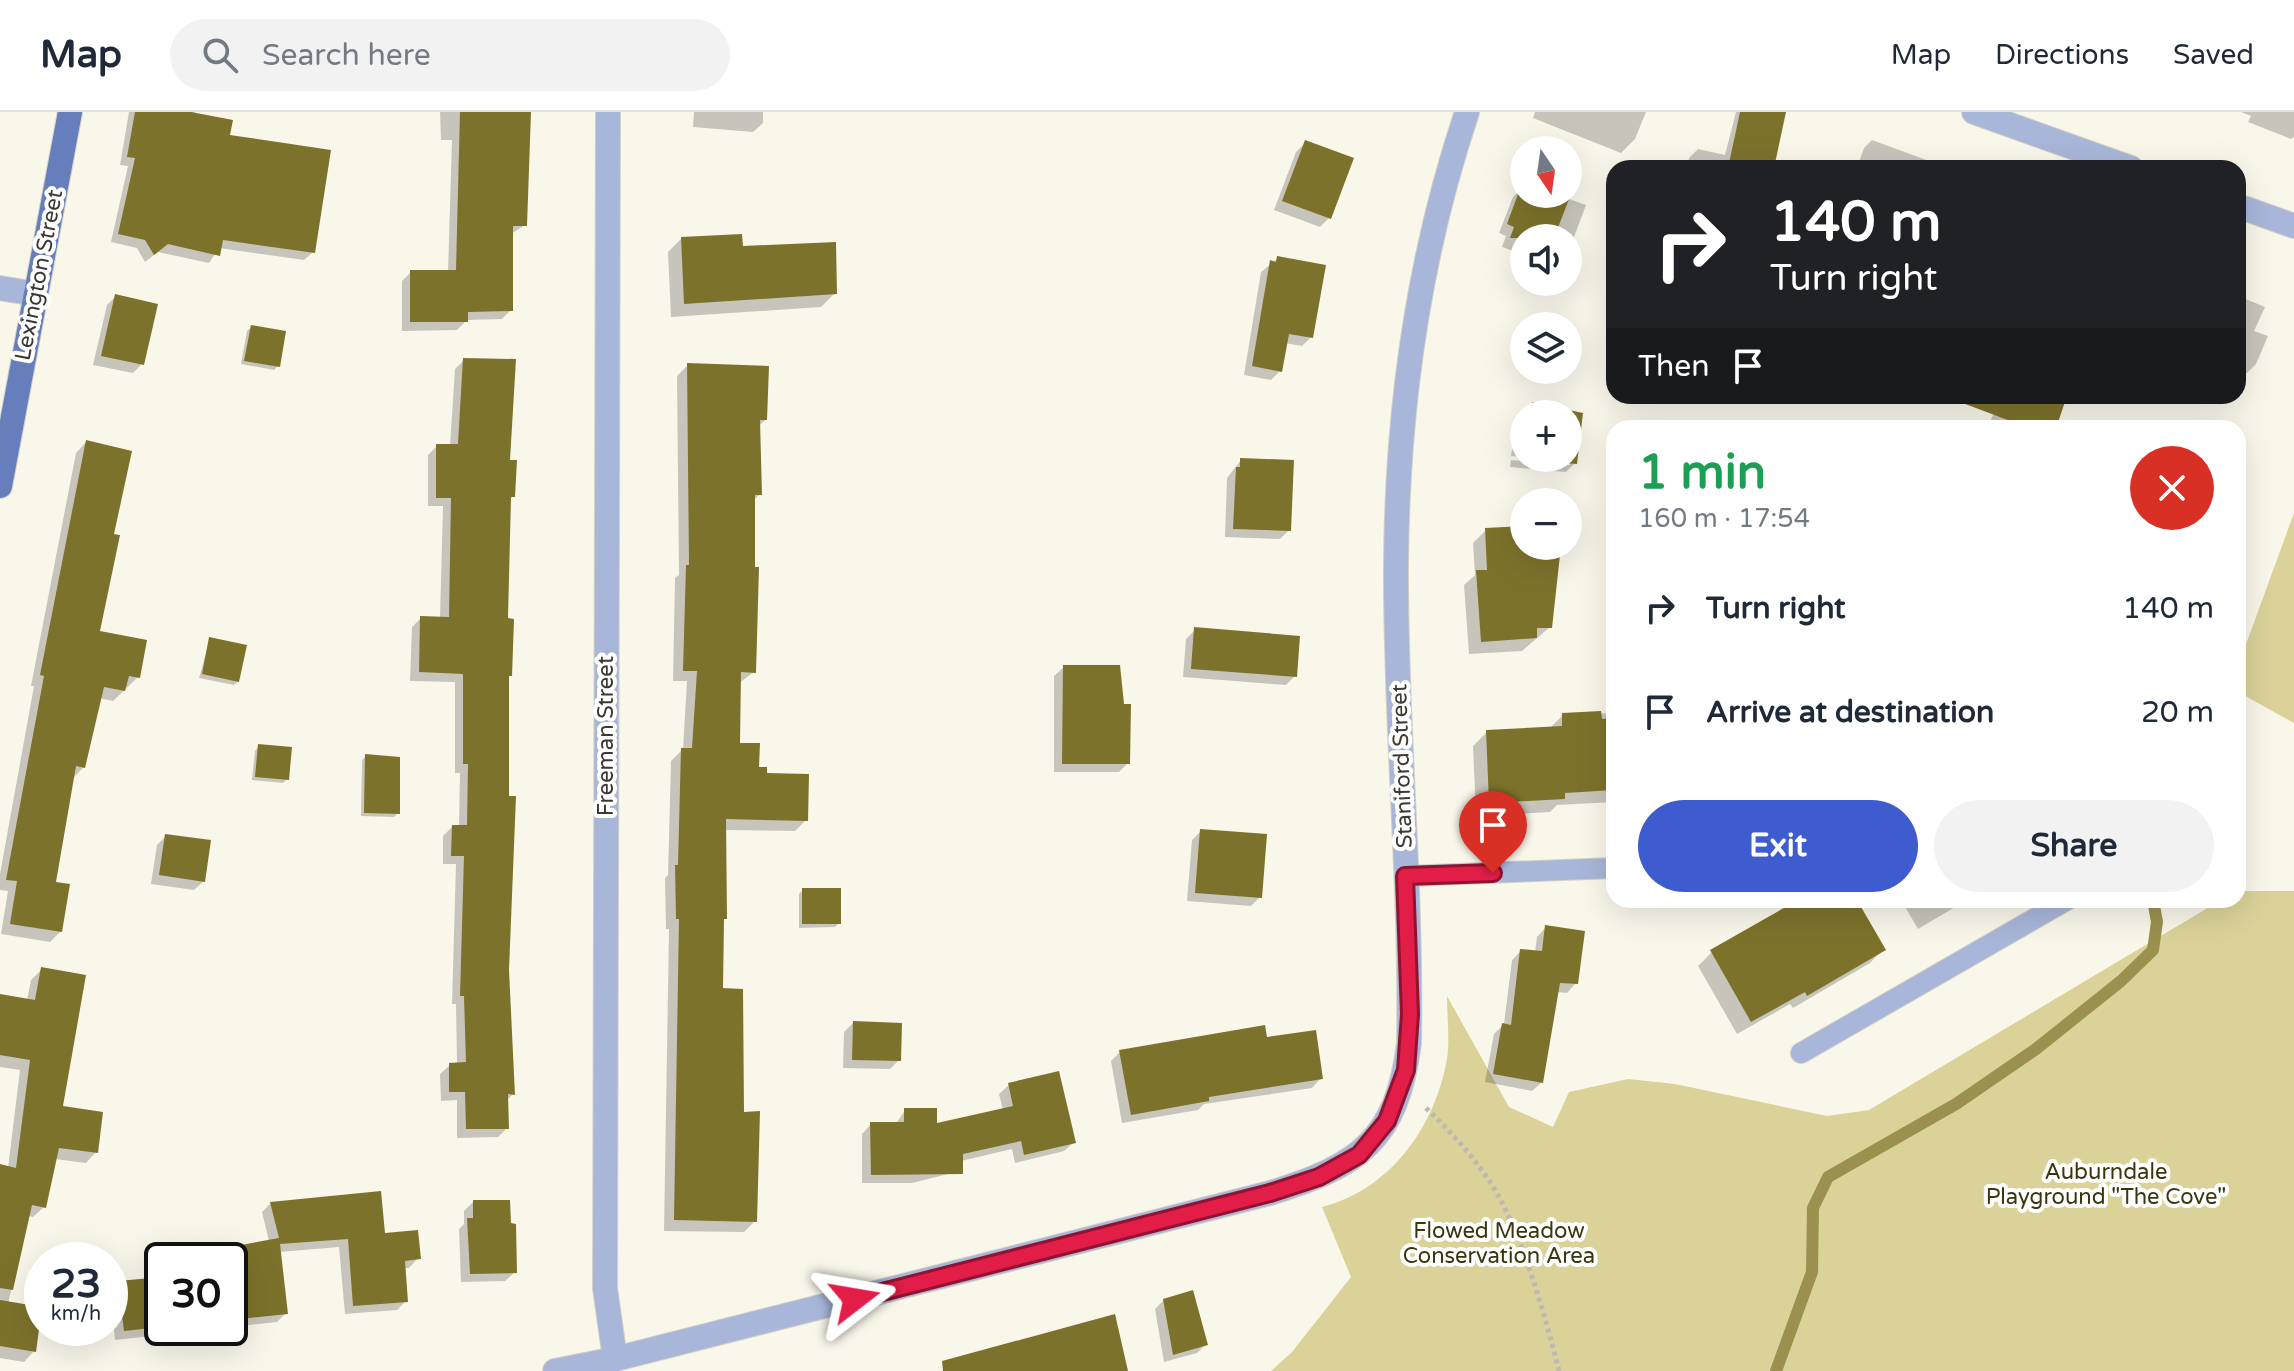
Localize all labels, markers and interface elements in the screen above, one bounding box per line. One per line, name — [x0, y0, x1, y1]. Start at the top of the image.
search box — [170, 19, 730, 91]
text: Map — [40, 32, 122, 78]
icon: search — [198, 33, 242, 77]
text: Search here — [262, 37, 431, 74]
text: Map — [1891, 38, 1951, 72]
text: Directions — [1995, 38, 2129, 72]
text: Saved — [2173, 38, 2254, 72]
north arrow — [1510, 136, 1582, 208]
map controls — [1510, 136, 1582, 560]
street label: Lexington Street — [10, 187, 68, 363]
text: 140 m — [1770, 189, 1941, 256]
icon: right — [1638, 192, 1742, 296]
button: sound — [1510, 224, 1582, 296]
text: Turn right — [1770, 257, 1937, 300]
button: layers — [1510, 312, 1582, 384]
icon: arrive — [1726, 344, 1770, 388]
text: Then — [1638, 348, 1710, 385]
button: + — [1510, 400, 1582, 472]
text: 1 min — [1638, 444, 1766, 502]
button: close — [2130, 446, 2214, 530]
button: − — [1510, 488, 1582, 560]
text: 160 m · 17:54 — [1638, 503, 1810, 534]
icon: right — [1638, 586, 1682, 630]
text: Turn right — [1706, 590, 1846, 627]
text: 140 m — [2122, 590, 2214, 627]
street label: Freeman Street — [593, 656, 619, 816]
street label: Staniford Street — [1386, 683, 1418, 849]
icon: arrive — [1638, 690, 1682, 734]
text: Arrive at destination — [1706, 694, 1994, 731]
text: 20 m — [2141, 694, 2214, 731]
pin — [1459, 791, 1527, 873]
button: Exit — [1638, 800, 1918, 892]
button: Share — [1934, 800, 2214, 892]
icon: arrive — [1471, 803, 1515, 847]
park label: Auburndale Playground "The Cove" — [1986, 1159, 2226, 1210]
park label: Flowed Meadow Conservation Area — [1403, 1218, 1595, 1269]
speed limit sign: 30 — [144, 1242, 248, 1346]
position arrow — [813, 1257, 897, 1341]
text: 23 — [51, 1260, 101, 1308]
text: km/h — [51, 1302, 101, 1326]

